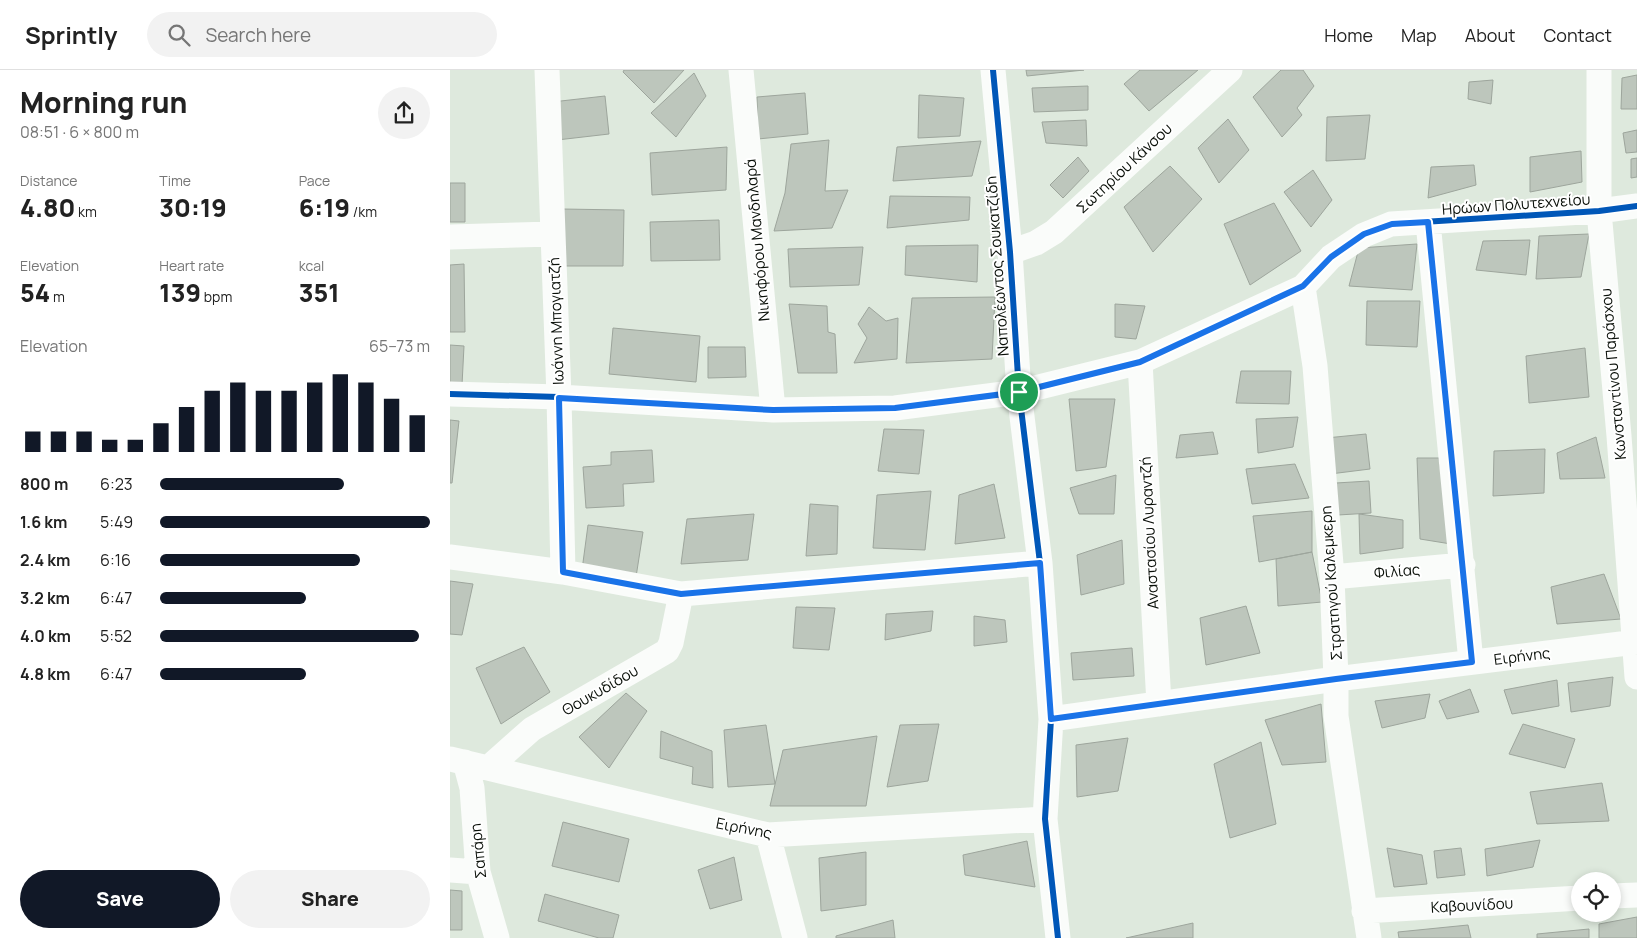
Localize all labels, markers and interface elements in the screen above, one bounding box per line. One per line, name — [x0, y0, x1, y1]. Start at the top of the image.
search box — [147, 12, 497, 57]
text: Sprintly — [25, 18, 117, 51]
icon: search — [165, 21, 193, 49]
text: Search here — [205, 22, 311, 48]
text: Home — [1324, 23, 1373, 47]
text: Map — [1401, 23, 1437, 47]
text: About — [1465, 23, 1515, 47]
text: Contact — [1543, 23, 1612, 47]
text: Morning run — [20, 83, 187, 121]
button: share — [378, 87, 430, 139]
street label: Σωτηρίου Κάνσου — [1072, 118, 1176, 218]
text: 08:51 · 6 × 800 m — [20, 121, 139, 143]
street label: Νικηφόρου Μανδηλαρά — [739, 158, 775, 322]
text: Distance — [20, 171, 77, 190]
text: Time — [159, 171, 191, 190]
text: Pace — [299, 171, 330, 190]
street label: Ναπολέωντος Σουκατζίδη — [980, 175, 1014, 357]
street label: Ηρώων Πολυτεχνείου — [1441, 188, 1591, 220]
text: 4.80 — [20, 190, 75, 225]
text: 30:19 — [159, 190, 227, 225]
text: 6:19 — [299, 190, 350, 225]
text: km — [75, 202, 97, 221]
text: /km — [350, 202, 377, 221]
text: Elevation — [20, 256, 79, 275]
text: Heart rate — [159, 256, 224, 275]
text: kcal — [299, 256, 324, 275]
street label: Ιωάννη Μπογιατζή — [543, 257, 569, 385]
text: 54 — [20, 275, 50, 310]
text: 139 — [159, 275, 201, 310]
text: 351 — [299, 275, 340, 310]
text: m — [50, 287, 65, 306]
text: bpm — [201, 287, 232, 306]
street label: Κωνσταντίνου Παράσχου — [1595, 287, 1631, 461]
text: Elevation — [20, 335, 88, 357]
text: 65–73 m — [369, 335, 430, 357]
pin — [998, 371, 1040, 413]
icon: arrive — [1005, 378, 1033, 406]
street label: Αναστασίου Λυραντζή — [1135, 456, 1163, 610]
text: 800 m — [20, 473, 68, 495]
text: 6:23 — [100, 473, 133, 495]
street label: Στρατηγού Καλεμκερη — [1315, 505, 1347, 661]
text: 1.6 km — [20, 511, 67, 533]
text: 5:49 — [100, 511, 133, 533]
text: 2.4 km — [20, 549, 70, 571]
text: 6:16 — [100, 549, 131, 571]
street label: Φιλίας — [1373, 559, 1421, 583]
text: 3.2 km — [20, 587, 70, 609]
text: 6:47 — [100, 587, 132, 609]
text: 4.0 km — [20, 625, 71, 647]
text: 5:52 — [100, 625, 132, 647]
street label: Ειρήνης — [1493, 642, 1551, 670]
street label: Θουκυδίδου — [558, 660, 642, 720]
text: 4.8 km — [20, 663, 70, 685]
text: 6:47 — [100, 663, 132, 685]
street label: Ειρήνης — [714, 812, 774, 844]
street label: Σαπάρη — [465, 822, 491, 880]
button: Save — [20, 870, 220, 928]
button: Share — [230, 870, 430, 928]
map controls — [1571, 872, 1621, 922]
button: locate — [1571, 872, 1621, 922]
street label: Καβουνίδου — [1430, 892, 1514, 918]

